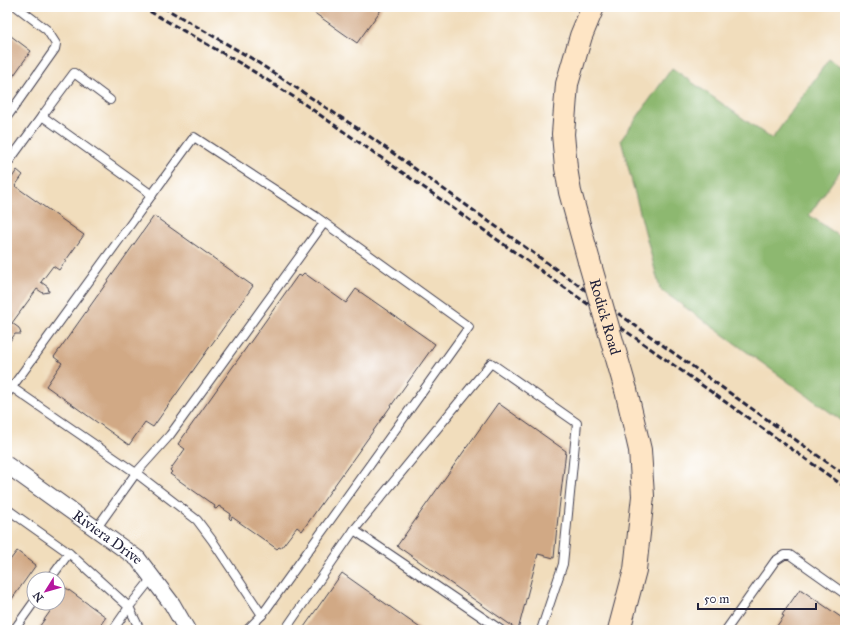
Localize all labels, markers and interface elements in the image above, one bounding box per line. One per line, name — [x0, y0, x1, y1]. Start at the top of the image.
street label: Rodick Road — [586, 277, 625, 357]
street label: Riviera Drive — [69, 506, 147, 567]
north arrow — [26, 571, 66, 611]
scale bar — [698, 585, 816, 611]
text: N — [30, 589, 46, 604]
text: 50 m — [704, 592, 729, 606]

